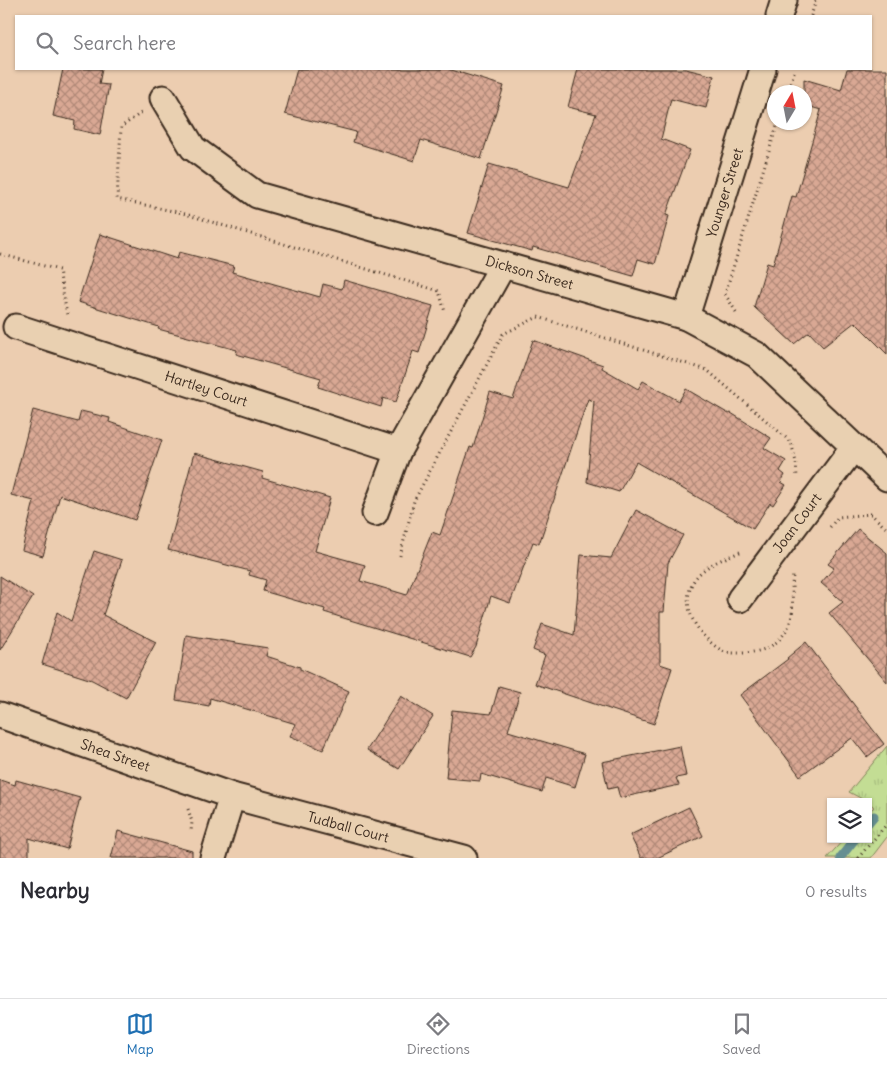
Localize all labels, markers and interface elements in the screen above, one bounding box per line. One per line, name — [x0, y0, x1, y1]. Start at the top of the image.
search box — [15, 15, 872, 70]
icon: search — [33, 29, 61, 57]
text: Search here — [73, 31, 176, 55]
north arrow — [767, 85, 812, 130]
street label: Younger Street — [702, 146, 747, 240]
street label: Dickson Street — [484, 251, 576, 294]
street label: Hartley Court — [163, 367, 250, 411]
street label: Joan Court — [769, 489, 825, 556]
street label: Shea Street — [78, 735, 152, 776]
map controls — [827, 798, 872, 843]
button: layers — [827, 798, 872, 843]
street label: Tudball Court — [305, 808, 391, 847]
text: Nearby — [20, 877, 90, 904]
text: 0 results — [805, 881, 867, 901]
tab: Map — [126, 1010, 154, 1058]
tab: Directions — [407, 1010, 470, 1058]
tab: Saved — [722, 1010, 761, 1058]

